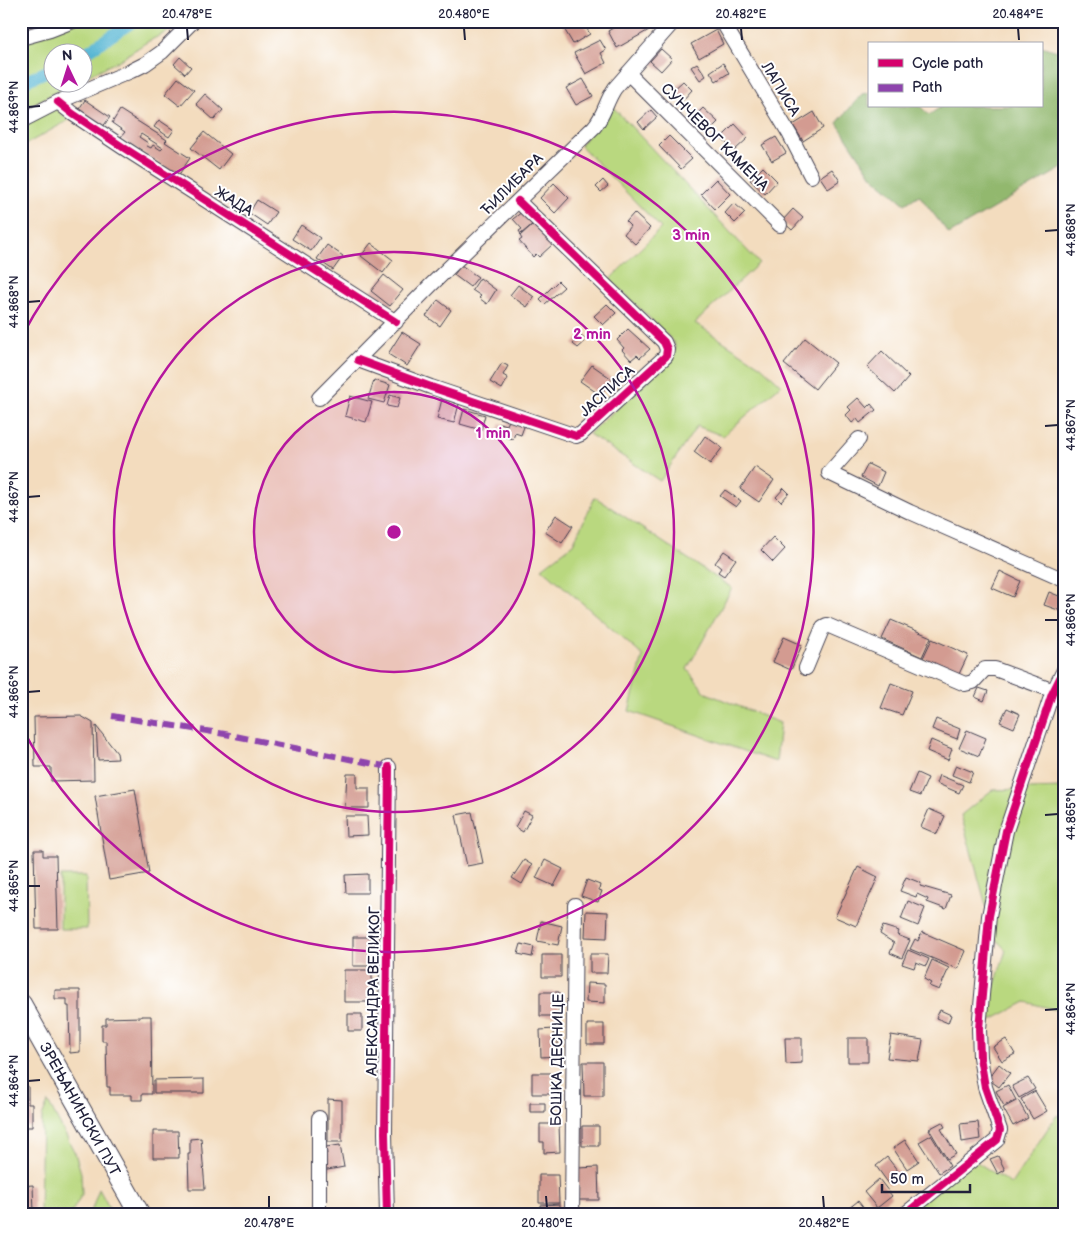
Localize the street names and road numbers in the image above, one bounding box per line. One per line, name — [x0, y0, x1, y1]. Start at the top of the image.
street label: ЛАПИСА — [756, 58, 805, 121]
street label: СУНЧЕВОГ КАМЕНА — [657, 79, 773, 196]
street label: ЋИЛИБАРА — [477, 149, 548, 220]
street label: ЖАДА — [211, 182, 257, 221]
street label: ЈАСПИСА — [576, 361, 640, 421]
street label: АЛЕКСАНДРА ВЕЛИКОГ — [363, 905, 384, 1077]
street label: БОШКА ДЕСНИЦЕ — [547, 993, 568, 1126]
street label: ЗРЕЊАНИНСКИ ПУТ — [35, 1039, 124, 1179]

